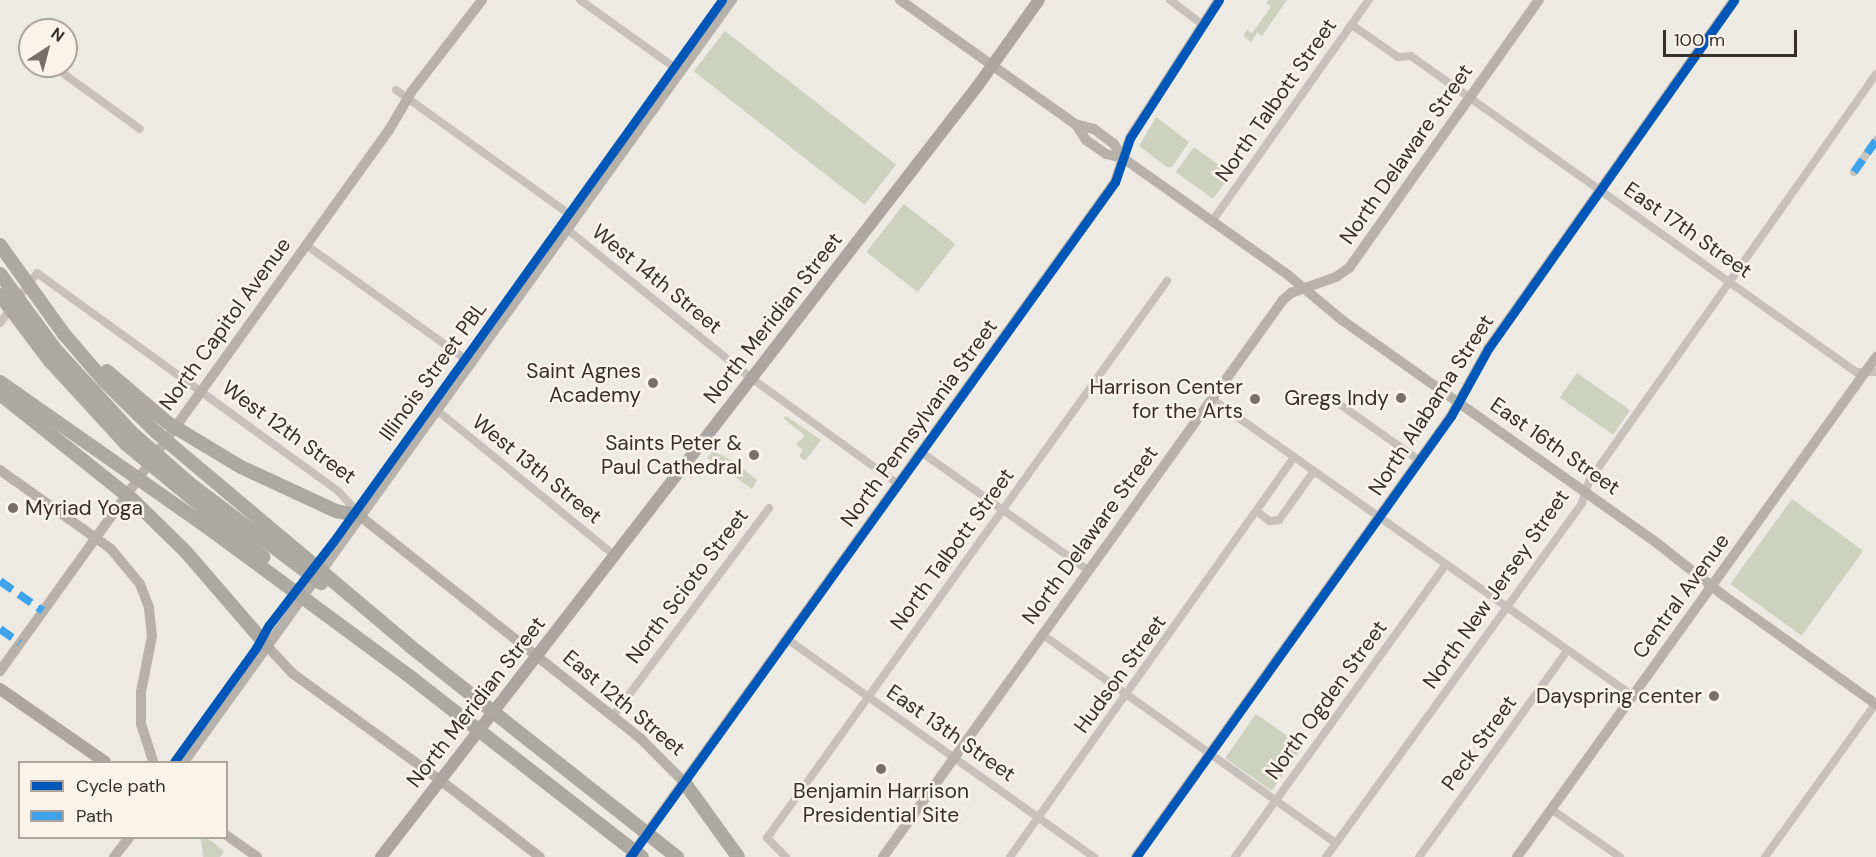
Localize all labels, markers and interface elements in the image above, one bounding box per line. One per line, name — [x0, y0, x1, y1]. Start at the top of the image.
street label: North Talbott Street — [1210, 13, 1342, 187]
north arrow — [18, 18, 78, 78]
scale bar — [1666, 18, 1800, 56]
text: N — [47, 23, 69, 47]
text: 100 m — [1674, 28, 1725, 52]
street label: North Delaware Street — [1334, 59, 1478, 249]
street label: East 17th Street — [1619, 177, 1757, 283]
street label: West 14th Street — [587, 219, 727, 339]
street label: North Meridian Street — [698, 228, 848, 408]
street label: North Capitol Avenue — [154, 233, 296, 415]
street label: Illinois Street PBL — [374, 296, 492, 446]
street label: North Alabama Street — [1363, 310, 1499, 500]
street label: North Pennsylvania Street — [835, 314, 1003, 532]
place label: Saint Agnes Academy — [526, 358, 641, 408]
place label: Harrison Center for the Arts — [1089, 374, 1243, 424]
street label: West 12th Street — [217, 375, 361, 489]
marker: Saint Agnes Academy — [646, 376, 660, 390]
place label: Gregs Indy — [1284, 385, 1389, 411]
marker: Gregs Indy — [1394, 391, 1408, 405]
marker: Harrison Center for the Arts — [1248, 392, 1262, 406]
street label: East 16th Street — [1485, 392, 1625, 500]
street label: West 13th Street — [467, 409, 607, 529]
place label: Saints Peter & Paul Cathedral — [601, 430, 742, 480]
street label: North Delaware Street — [1017, 441, 1163, 629]
marker: Saints Peter & Paul Cathedral — [747, 448, 761, 462]
street label: North Talbott Street — [885, 463, 1019, 635]
street label: North New Jersey Street — [1418, 485, 1574, 693]
place label: Myriad Yoga — [25, 495, 143, 521]
marker: Myriad Yoga — [6, 501, 20, 515]
street label: North Scioto Street — [621, 504, 753, 668]
street label: Central Avenue — [1627, 529, 1735, 663]
street label: Hudson Street — [1069, 610, 1171, 738]
street label: North Meridian Street — [401, 612, 551, 792]
street label: North Ogden Street — [1260, 616, 1392, 784]
street label: East 12th Street — [558, 645, 690, 761]
street label: East 13th Street — [882, 679, 1020, 787]
place label: Dayspring center — [1536, 683, 1702, 709]
marker: Dayspring center — [1707, 689, 1721, 703]
street label: Peck Street — [1436, 691, 1522, 795]
legend — [18, 761, 228, 839]
marker: Benjamin Harrison Presidential Site — [874, 762, 888, 776]
text: Cycle path — [76, 774, 166, 798]
place label: Benjamin Harrison Presidential Site — [793, 778, 969, 828]
text: Path — [76, 804, 113, 828]

